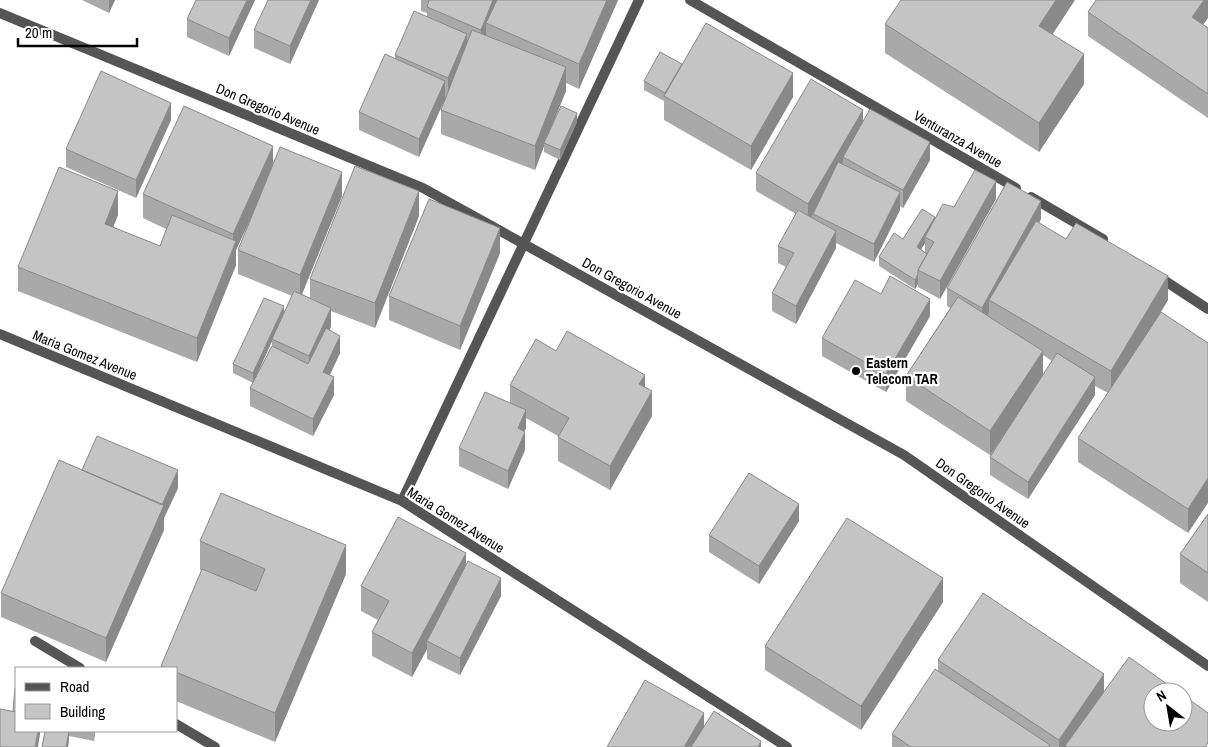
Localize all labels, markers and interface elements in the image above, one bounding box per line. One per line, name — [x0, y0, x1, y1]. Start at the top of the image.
scale bar — [18, 15, 136, 47]
text: 20 m — [25, 22, 52, 43]
street label: Don Gregorio Avenue — [213, 79, 323, 139]
street label: Venturanza Avenue — [910, 106, 1006, 172]
street label: Don Gregorio Avenue — [579, 253, 685, 323]
street label: Maria Gomez Avenue — [30, 326, 140, 384]
place label: Eastern Telecom TAR — [866, 354, 938, 388]
marker: Eastern Telecom TAR — [850, 365, 862, 377]
street label: Don Gregorio Avenue — [932, 454, 1034, 532]
street label: Maria Gomez Avenue — [404, 483, 508, 557]
legend — [15, 667, 178, 732]
text: Road — [60, 676, 89, 697]
north arrow — [1143, 682, 1193, 732]
text: N — [1153, 686, 1169, 706]
text: Building — [60, 701, 105, 722]

